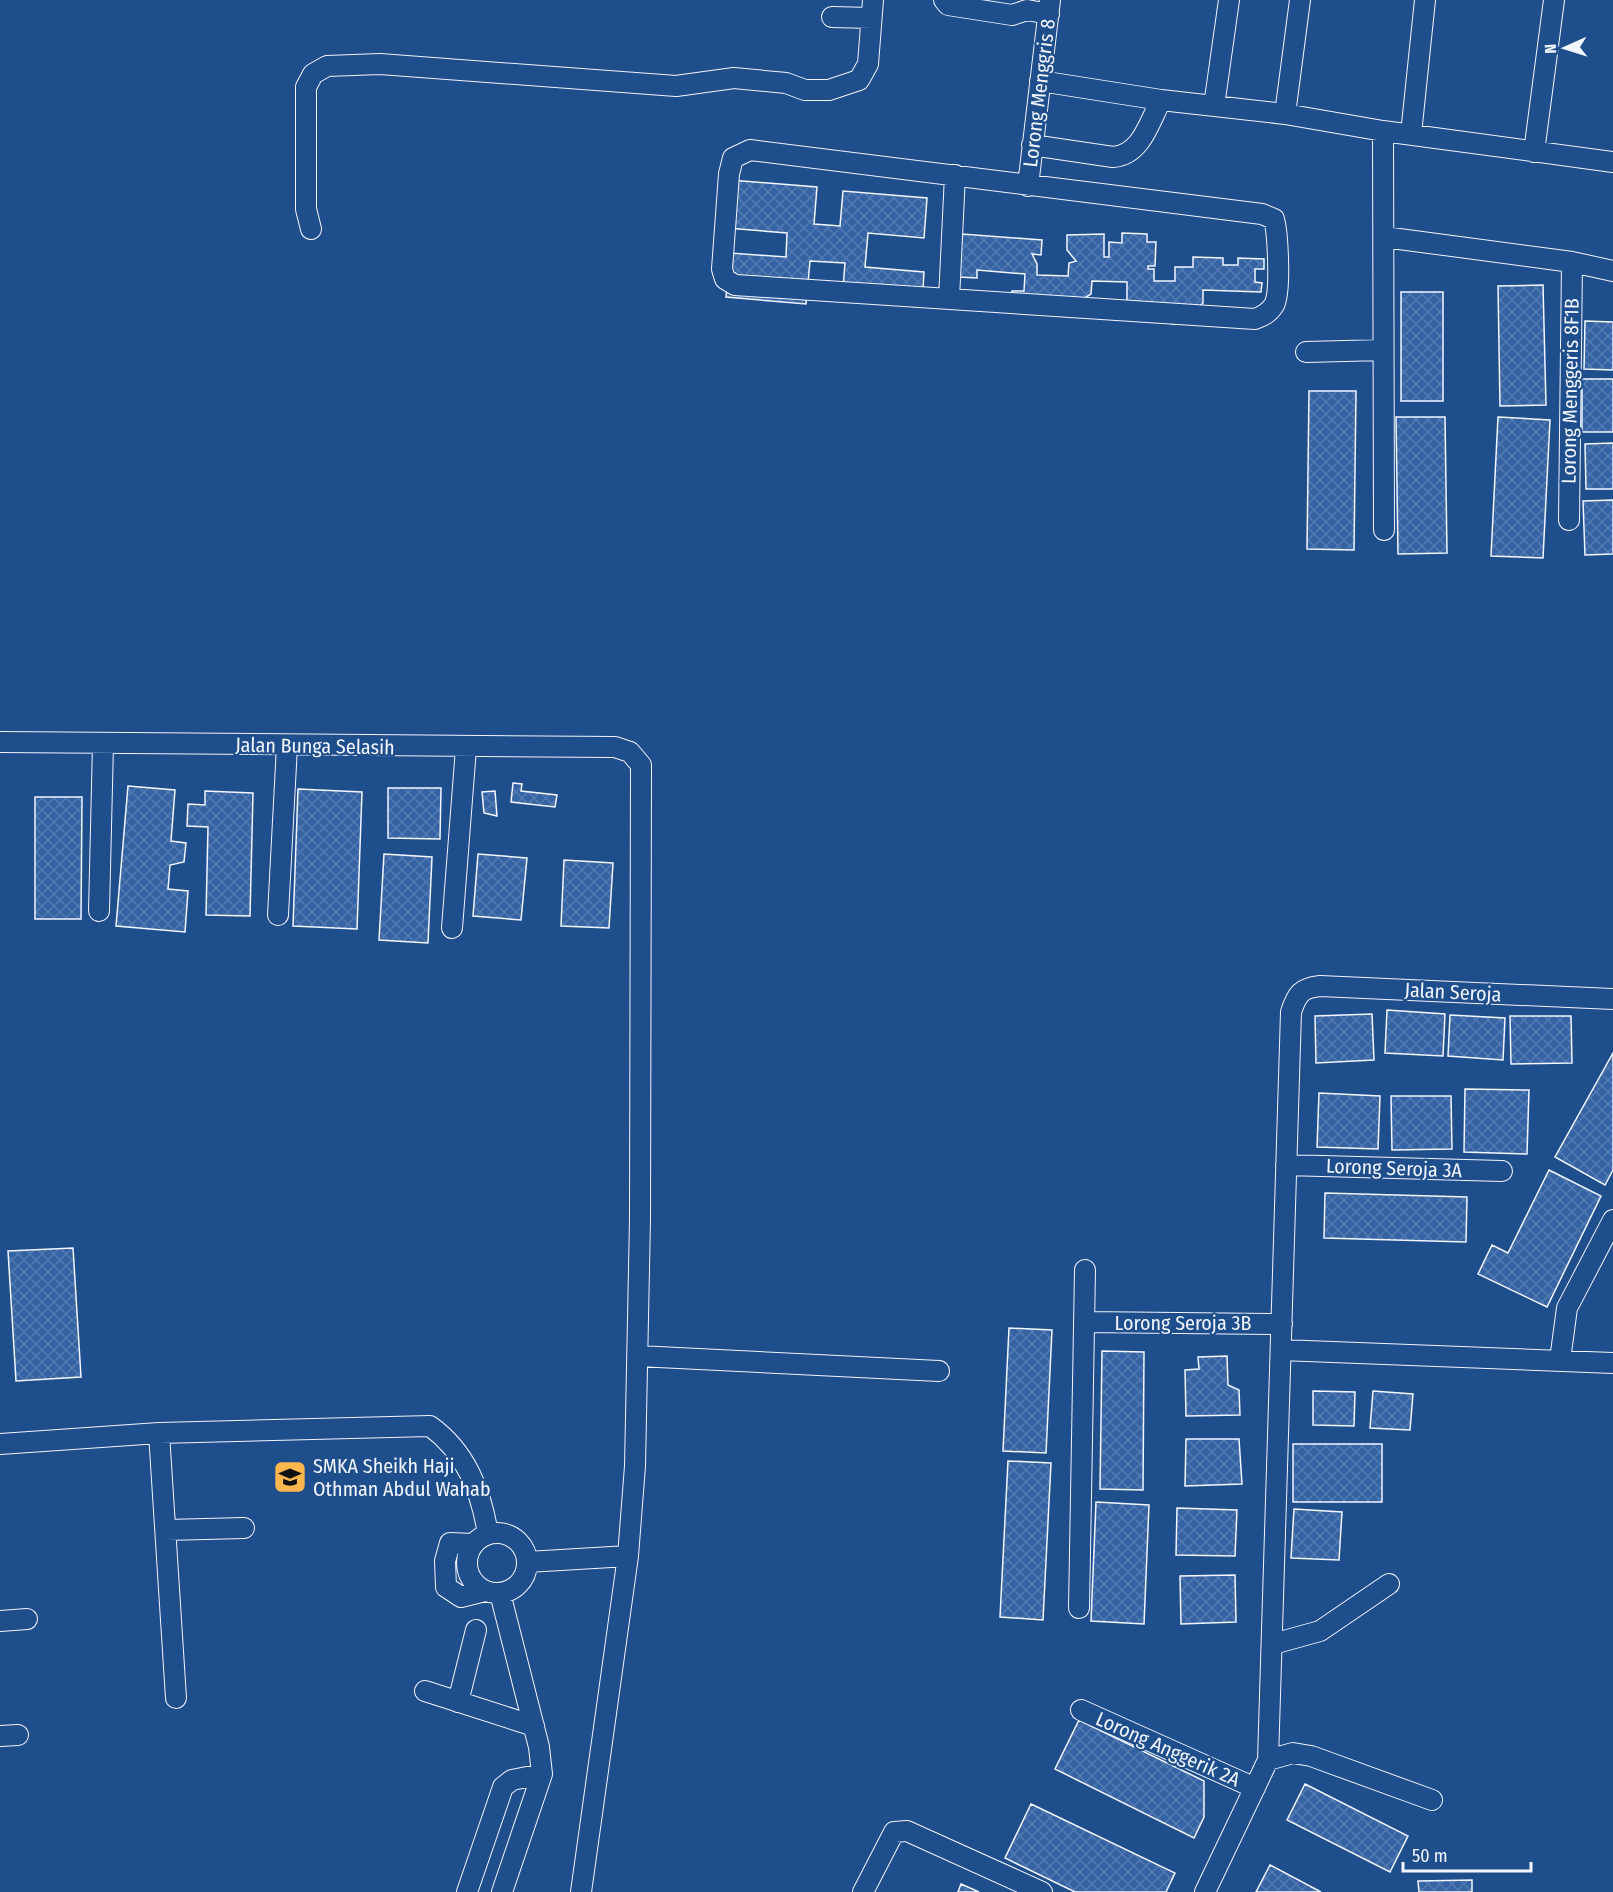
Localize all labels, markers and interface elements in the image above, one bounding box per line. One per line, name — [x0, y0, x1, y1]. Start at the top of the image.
street label: Lorong Menggris 8 — [1018, 17, 1060, 169]
north arrow — [1535, 18, 1595, 78]
text: N — [1541, 43, 1560, 54]
street label: Lorong Menggeris 8F1B — [1556, 298, 1584, 484]
street label: Jalan Bunga Selasih — [235, 733, 395, 759]
street label: Jalan Seroja — [1404, 977, 1502, 1007]
street label: Lorong Seroja 3A — [1325, 1154, 1463, 1182]
street label: Lorong Seroja 3B — [1115, 1311, 1251, 1335]
place label: SMKA Sheikh Haji Othman Abdul Wahab — [313, 1454, 491, 1501]
school or university icon: SMKA Sheikh Haji Othman Abdul Wahab — [272, 1459, 308, 1495]
street label: Lorong Anggerik 2A — [1092, 1706, 1244, 1792]
scale bar — [1403, 1835, 1530, 1873]
text: 50 m — [1412, 1845, 1448, 1867]

